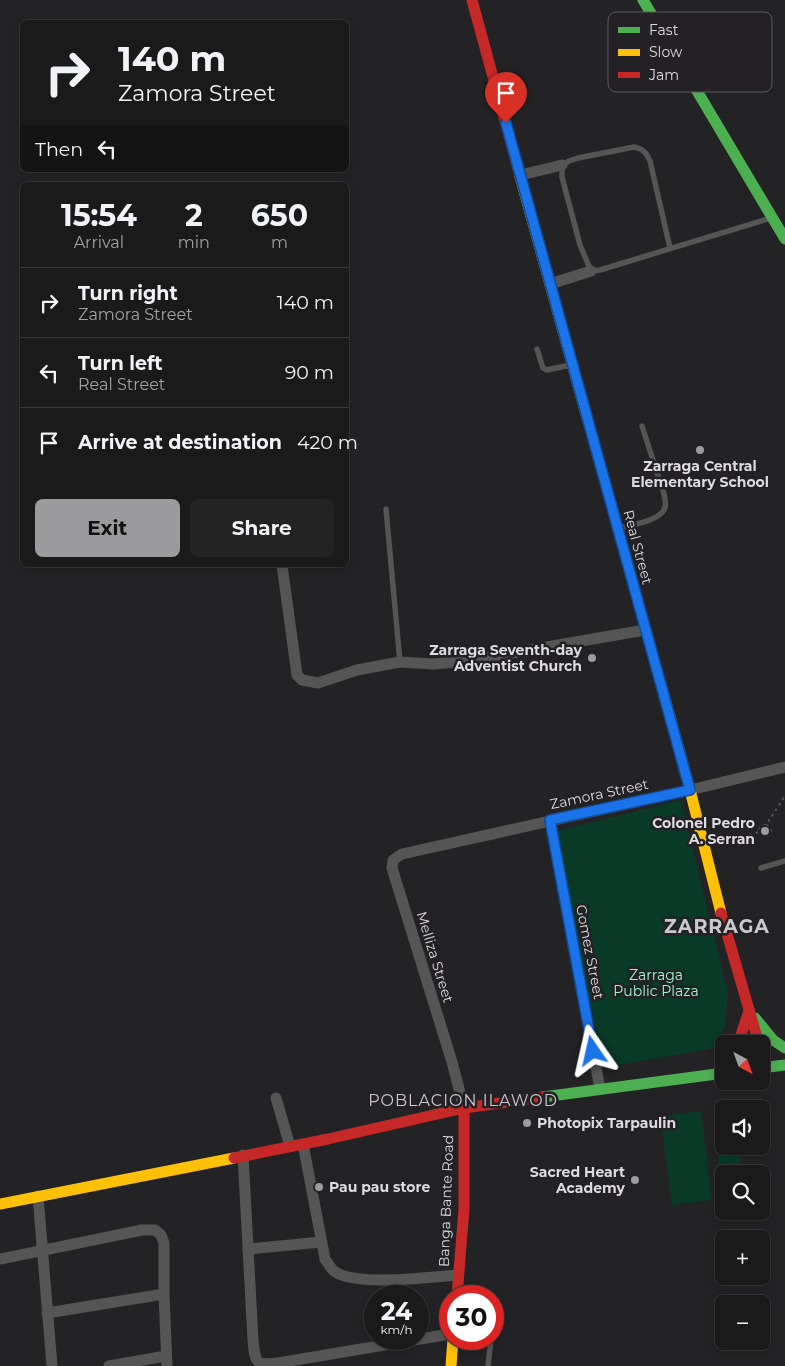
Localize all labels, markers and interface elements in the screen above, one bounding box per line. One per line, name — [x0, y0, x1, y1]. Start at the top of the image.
legend — [608, 12, 772, 92]
text: Fast — [649, 21, 679, 39]
text: 140 m — [118, 37, 226, 80]
icon: right — [35, 40, 100, 105]
text: Slow — [649, 43, 683, 61]
text: Jam — [648, 66, 679, 84]
pin — [485, 72, 527, 123]
icon: arrive — [492, 79, 520, 107]
text: Zamora Street — [118, 80, 276, 107]
icon: left — [93, 135, 121, 163]
text: Then — [35, 138, 83, 161]
text: 15:54 — [61, 197, 137, 234]
text: 2 — [185, 197, 203, 234]
text: 650 — [251, 197, 308, 234]
text: Arrival — [74, 233, 124, 252]
text: min — [178, 233, 210, 252]
text: m — [271, 233, 288, 252]
text: Turn right — [78, 282, 178, 305]
icon: right — [35, 289, 63, 317]
text: 140 m — [277, 291, 334, 314]
text: Zamora Street — [78, 305, 193, 324]
text: Turn left — [78, 352, 163, 375]
icon: left — [35, 359, 63, 387]
text: 90 m — [285, 361, 334, 384]
text: Real Street — [78, 375, 165, 394]
icon: arrive — [35, 429, 63, 457]
text: Arrive at destination — [78, 431, 282, 454]
text: 420 m — [297, 431, 358, 454]
marker: Zarraga Central Elementary School — [694, 444, 706, 456]
place label: Zarraga Central Elementary School — [631, 457, 769, 491]
button: Exit — [35, 499, 180, 557]
button: Share — [190, 499, 334, 557]
street label: Real Street — [619, 508, 657, 587]
place label: Zarraga Seventh-day Adventist Church — [429, 641, 583, 675]
marker: Zarraga Seventh-day Adventist Church — [586, 652, 598, 664]
street label: Zamora Street — [548, 775, 650, 813]
place label: Colonel Pedro A. Serran — [652, 814, 755, 848]
marker: Colonel Pedro A. Serran — [759, 825, 771, 837]
street label: Gomez Street — [572, 903, 608, 1001]
street label: Melliza Street — [413, 909, 458, 1005]
district label: ZARRAGA — [664, 915, 770, 938]
park label: Zarraga Public Plaza — [613, 966, 699, 1000]
position arrow — [566, 1024, 618, 1076]
north arrow — [715, 1035, 770, 1090]
map controls — [715, 1035, 770, 1350]
district label: POBLACION ILAWOD — [368, 1091, 558, 1110]
button: sound — [715, 1100, 770, 1155]
place label: Photopix Tarpaulin — [537, 1114, 676, 1132]
marker: Photopix Tarpaulin — [521, 1117, 533, 1129]
street label: Banga Bante Road — [435, 1135, 457, 1267]
place label: Sacred Heart Academy — [530, 1163, 626, 1197]
button: search — [715, 1165, 770, 1220]
marker: Sacred Heart Academy — [629, 1174, 641, 1186]
place label: Pau pau store — [329, 1178, 430, 1196]
marker: Pau pau store — [313, 1181, 325, 1193]
button: + — [715, 1230, 770, 1285]
speed limit sign: 30 — [439, 1285, 504, 1350]
button: − — [715, 1295, 770, 1350]
text: 24 — [381, 1296, 412, 1326]
text: km/h — [380, 1322, 413, 1337]

